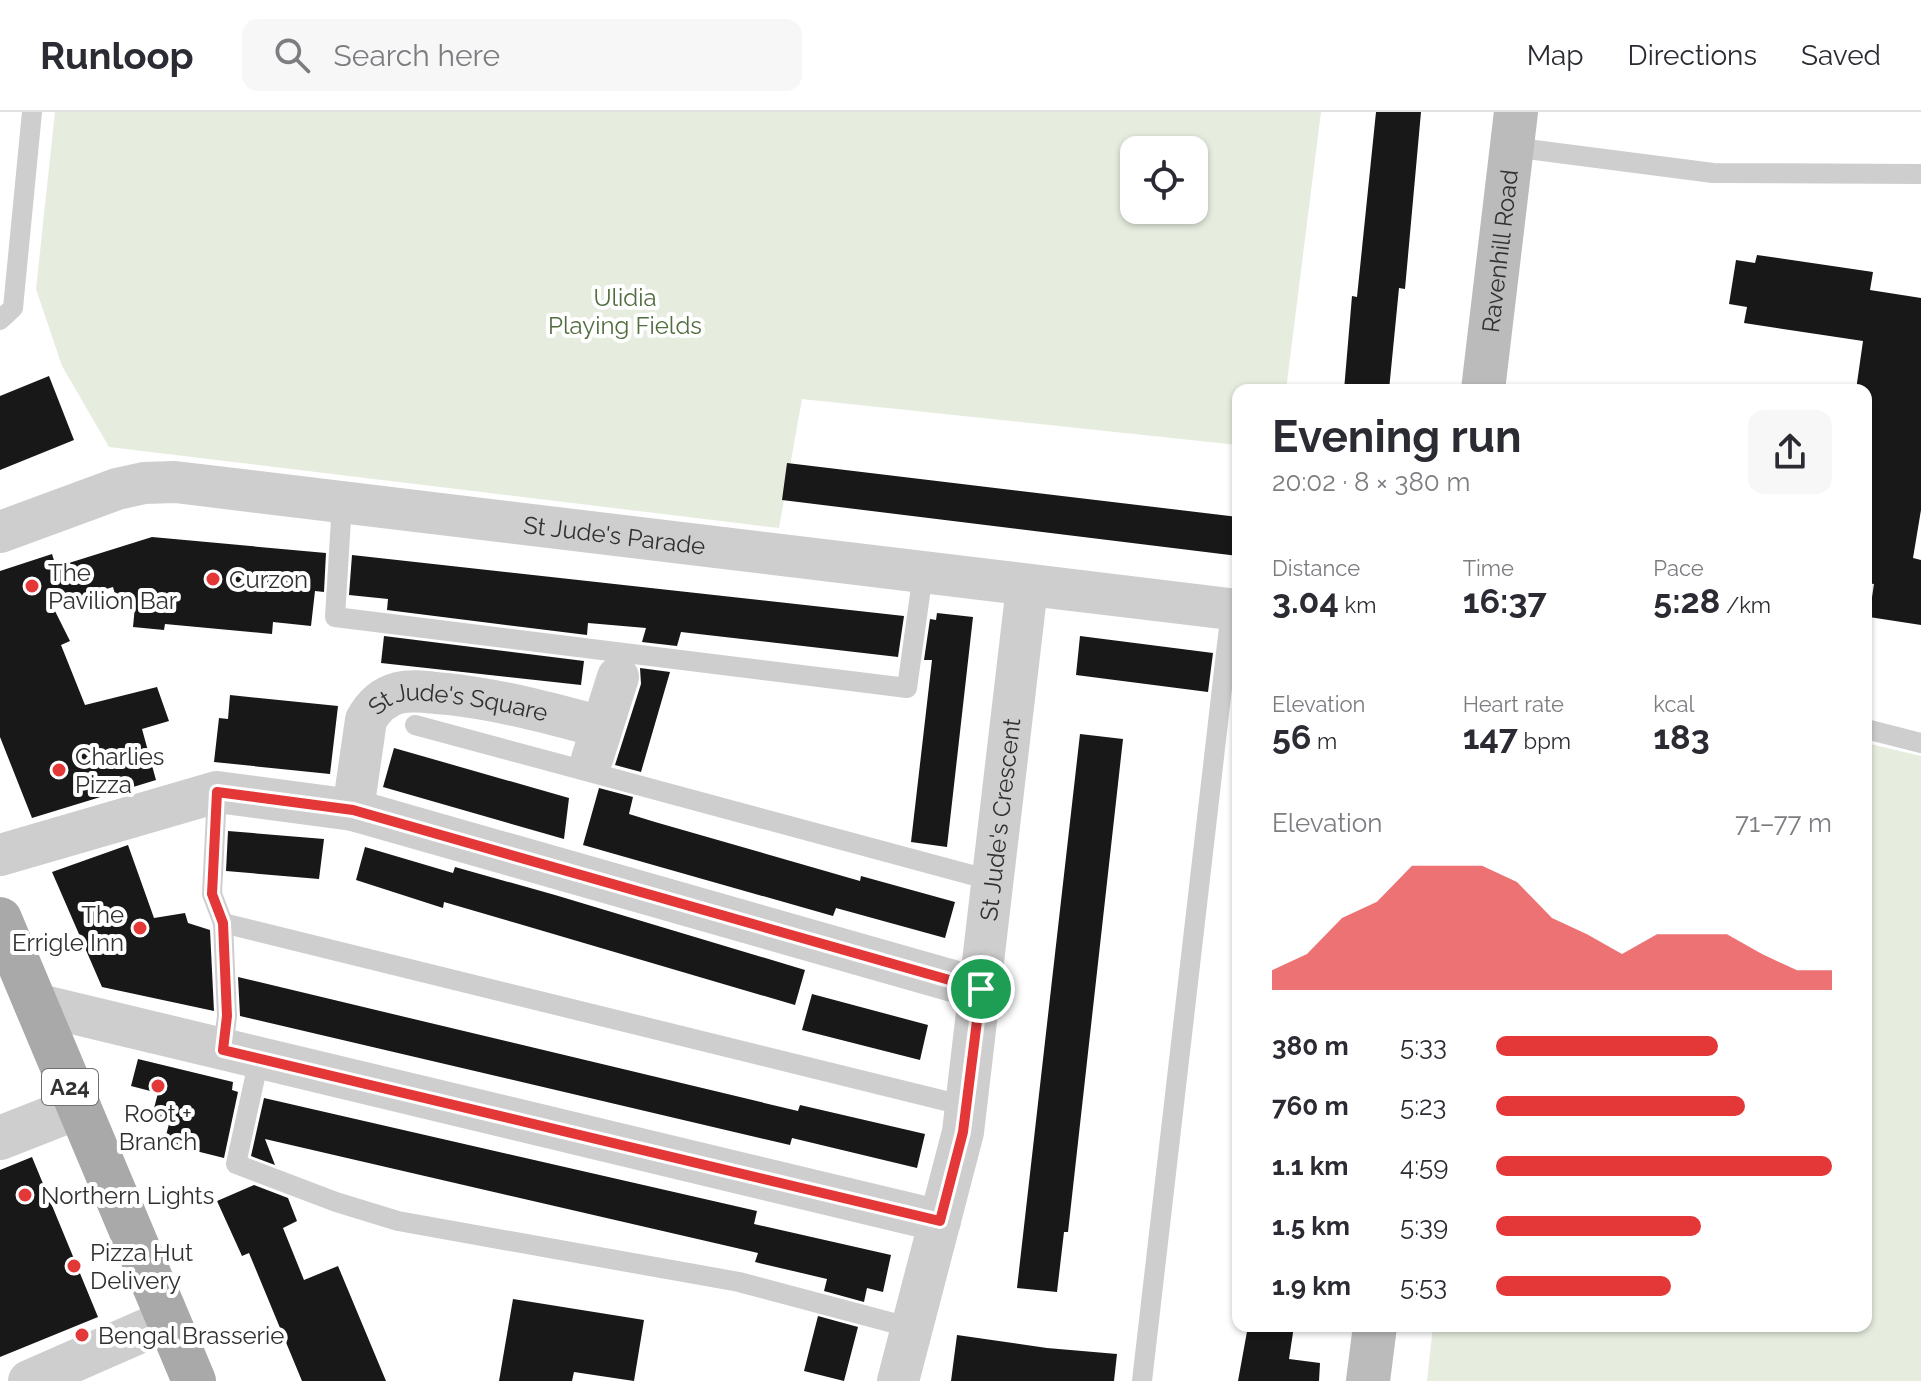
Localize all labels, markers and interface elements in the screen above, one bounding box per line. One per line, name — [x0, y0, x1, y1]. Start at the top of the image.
search box — [242, 19, 802, 91]
text: Runloop — [40, 33, 194, 78]
icon: search — [270, 33, 314, 77]
text: Search here — [334, 38, 500, 73]
text: Map — [1527, 39, 1584, 72]
text: Directions — [1628, 39, 1757, 72]
text: Saved — [1801, 39, 1881, 72]
map controls — [1120, 136, 1208, 224]
button: locate — [1120, 136, 1208, 224]
street label: Ravenhill Road — [1475, 168, 1524, 334]
park label: Ulidia Playing Fields — [548, 283, 702, 340]
button: share — [1748, 410, 1832, 494]
text: Evening run — [1272, 411, 1521, 462]
text: 20:02 · 8 × 380 m — [1272, 467, 1470, 497]
street label: St Jude's Parade — [522, 510, 707, 560]
text: Distance — [1272, 555, 1360, 581]
text: Time — [1463, 555, 1514, 581]
text: Pace — [1653, 555, 1704, 581]
place label: The Pavilion Bar — [48, 558, 178, 615]
place label: Curzon — [229, 565, 308, 594]
marker: Curzon — [204, 570, 222, 588]
marker: The Pavilion Bar — [23, 577, 41, 595]
text: 3.04 — [1272, 581, 1339, 621]
text: 16:37 — [1463, 581, 1547, 621]
text: 5:28 — [1653, 581, 1720, 621]
text: km — [1339, 592, 1376, 618]
text: /km — [1720, 592, 1771, 618]
street label: St Jude's Square — [362, 677, 551, 727]
text: Elevation — [1272, 691, 1365, 717]
text: Heart rate — [1463, 691, 1564, 717]
text: kcal — [1653, 691, 1694, 717]
street label: St Jude's Crescent — [973, 717, 1026, 922]
text: 56 — [1272, 717, 1311, 757]
text: 147 — [1463, 717, 1518, 757]
text: 183 — [1653, 717, 1710, 757]
text: m — [1311, 728, 1337, 754]
text: bpm — [1518, 728, 1571, 754]
place label: Charlies Pizza — [75, 742, 164, 799]
marker: Charlies Pizza — [50, 761, 68, 779]
text: Elevation — [1272, 808, 1382, 838]
text: 71–77 m — [1735, 808, 1832, 838]
place label: The Errigle Inn — [12, 900, 124, 957]
marker: The Errigle Inn — [131, 919, 149, 937]
pin — [947, 955, 1015, 1023]
icon: arrive — [959, 967, 1003, 1011]
text: 380 m — [1272, 1031, 1349, 1061]
text: 5:33 — [1400, 1031, 1447, 1061]
road number: A24 — [42, 1069, 98, 1105]
marker: Root + Branch — [149, 1077, 167, 1095]
text: 760 m — [1272, 1091, 1349, 1121]
text: 5:23 — [1400, 1091, 1447, 1121]
place label: Root + Branch — [119, 1099, 197, 1156]
text: 1.1 km — [1272, 1151, 1349, 1181]
text: 4:59 — [1400, 1151, 1449, 1181]
place label: Northern Lights — [41, 1181, 214, 1210]
marker: Northern Lights — [16, 1186, 34, 1204]
text: 1.5 km — [1272, 1211, 1350, 1241]
text: 5:39 — [1400, 1211, 1448, 1241]
place label: Pizza Hut Delivery — [90, 1238, 193, 1295]
marker: Pizza Hut Delivery — [65, 1257, 83, 1275]
text: 1.9 km — [1272, 1271, 1351, 1301]
text: 5:53 — [1400, 1271, 1447, 1301]
place label: Bengal Brasserie — [98, 1321, 284, 1350]
marker: Bengal Brasserie — [73, 1326, 91, 1344]

